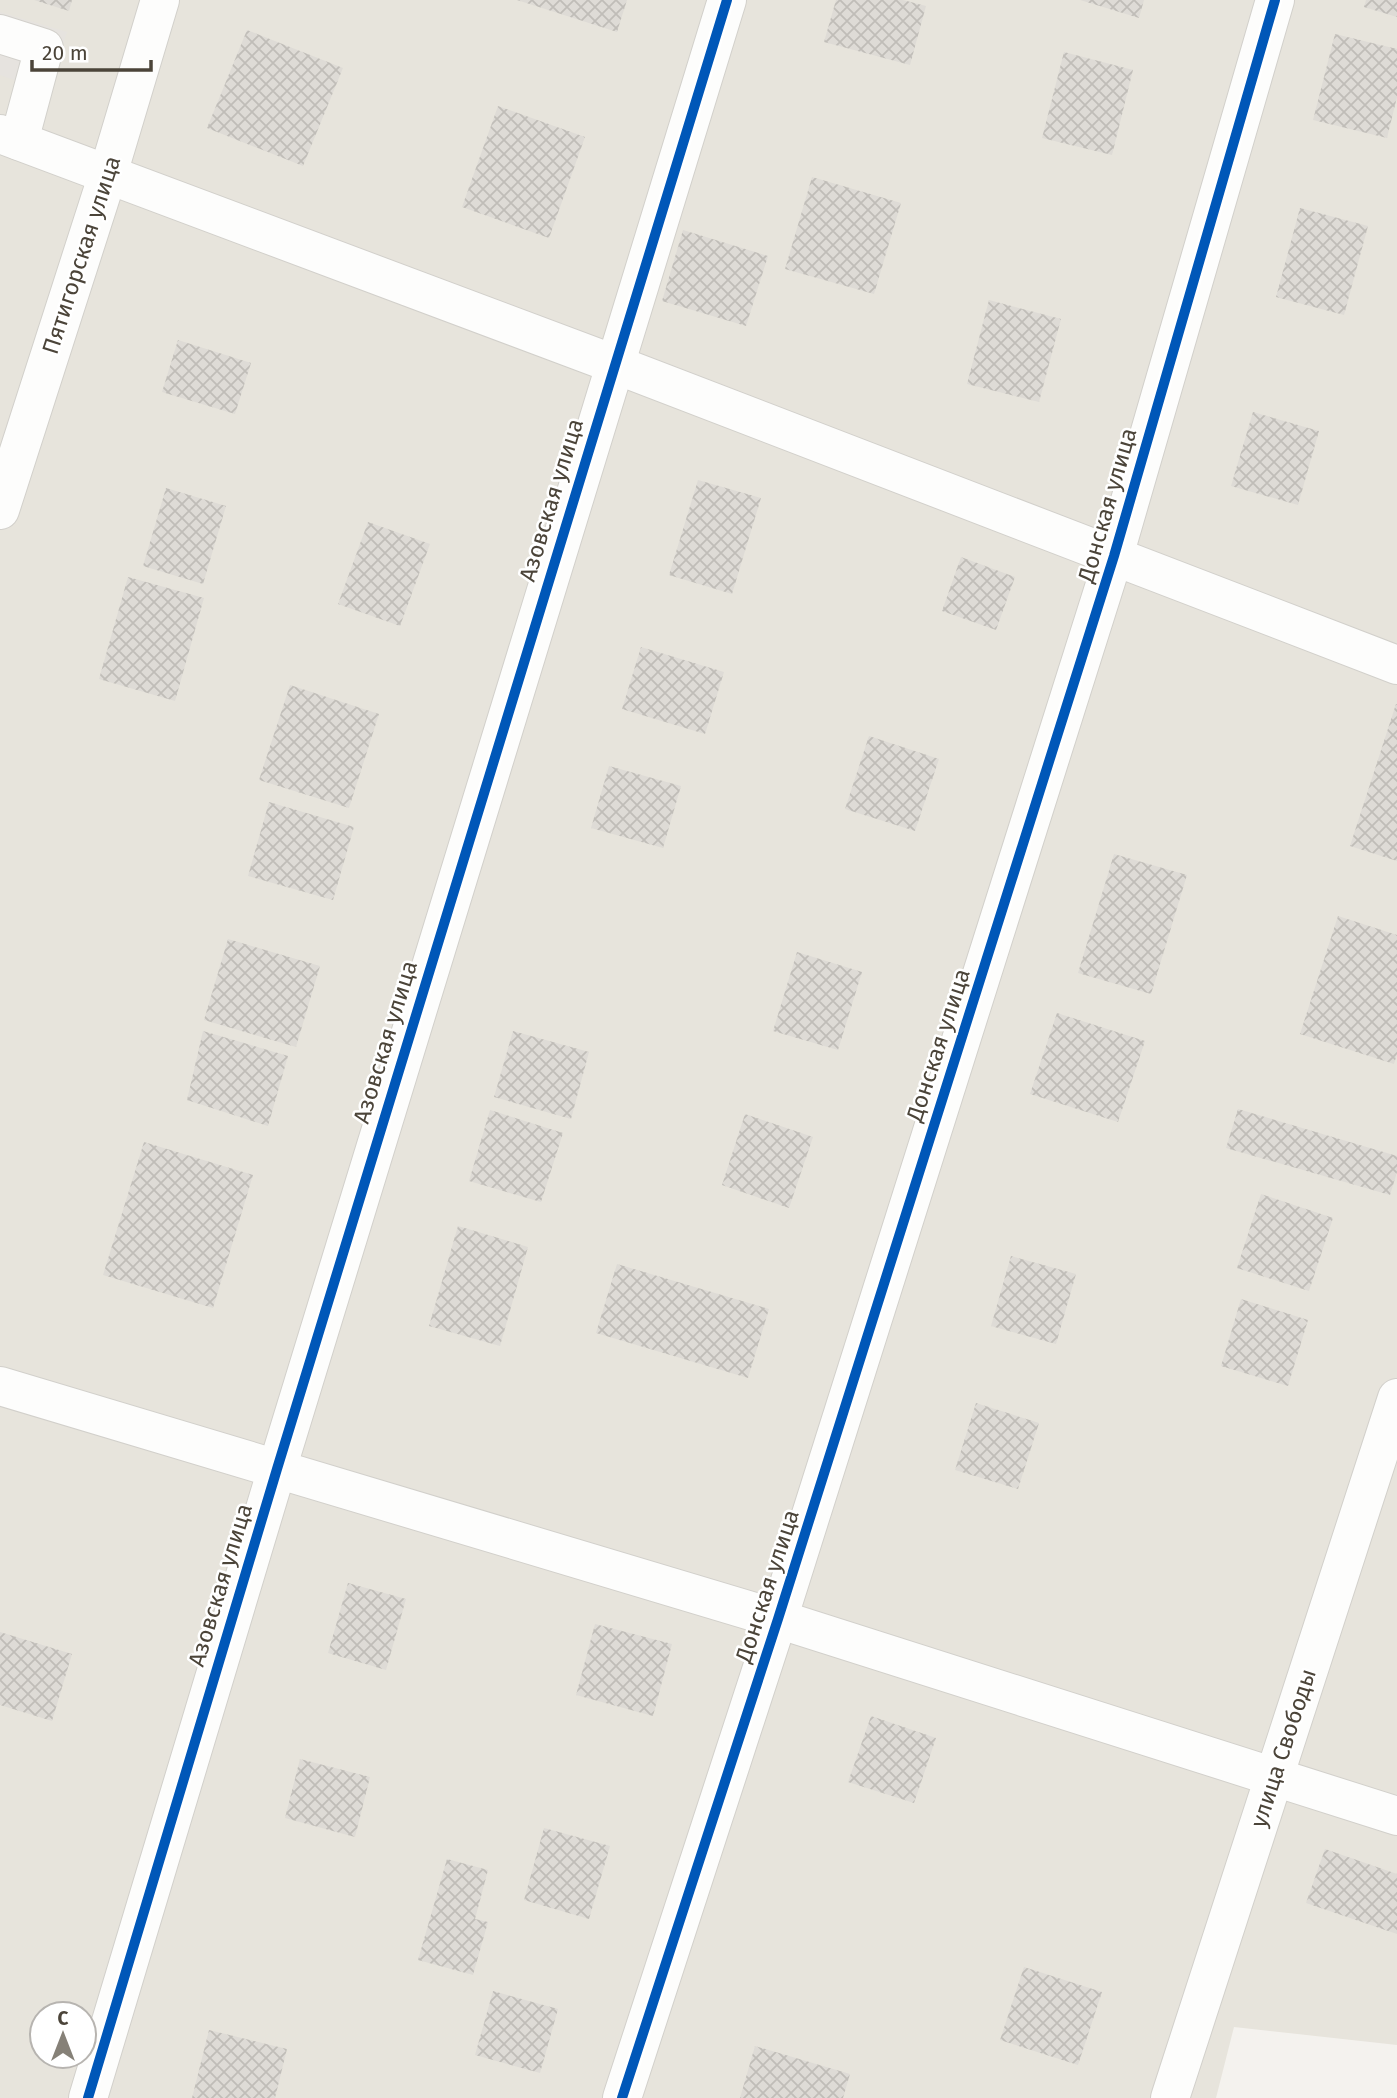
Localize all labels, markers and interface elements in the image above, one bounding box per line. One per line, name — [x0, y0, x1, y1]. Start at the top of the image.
scale bar — [32, 28, 150, 72]
text: 20 m — [42, 40, 88, 66]
street label: Пятигорская улица — [36, 152, 126, 358]
street label: Азовская улица — [513, 415, 589, 585]
street label: Донская улица — [1071, 425, 1142, 586]
street label: Азовская улица — [347, 957, 423, 1127]
street label: Донская улица — [900, 965, 976, 1126]
street label: Азовская улица — [182, 1500, 258, 1670]
street label: Донская улица — [729, 1506, 805, 1667]
street label: улица Свободы — [1244, 1665, 1322, 1831]
north arrow — [28, 2000, 98, 2070]
text: С — [58, 2007, 69, 2030]

